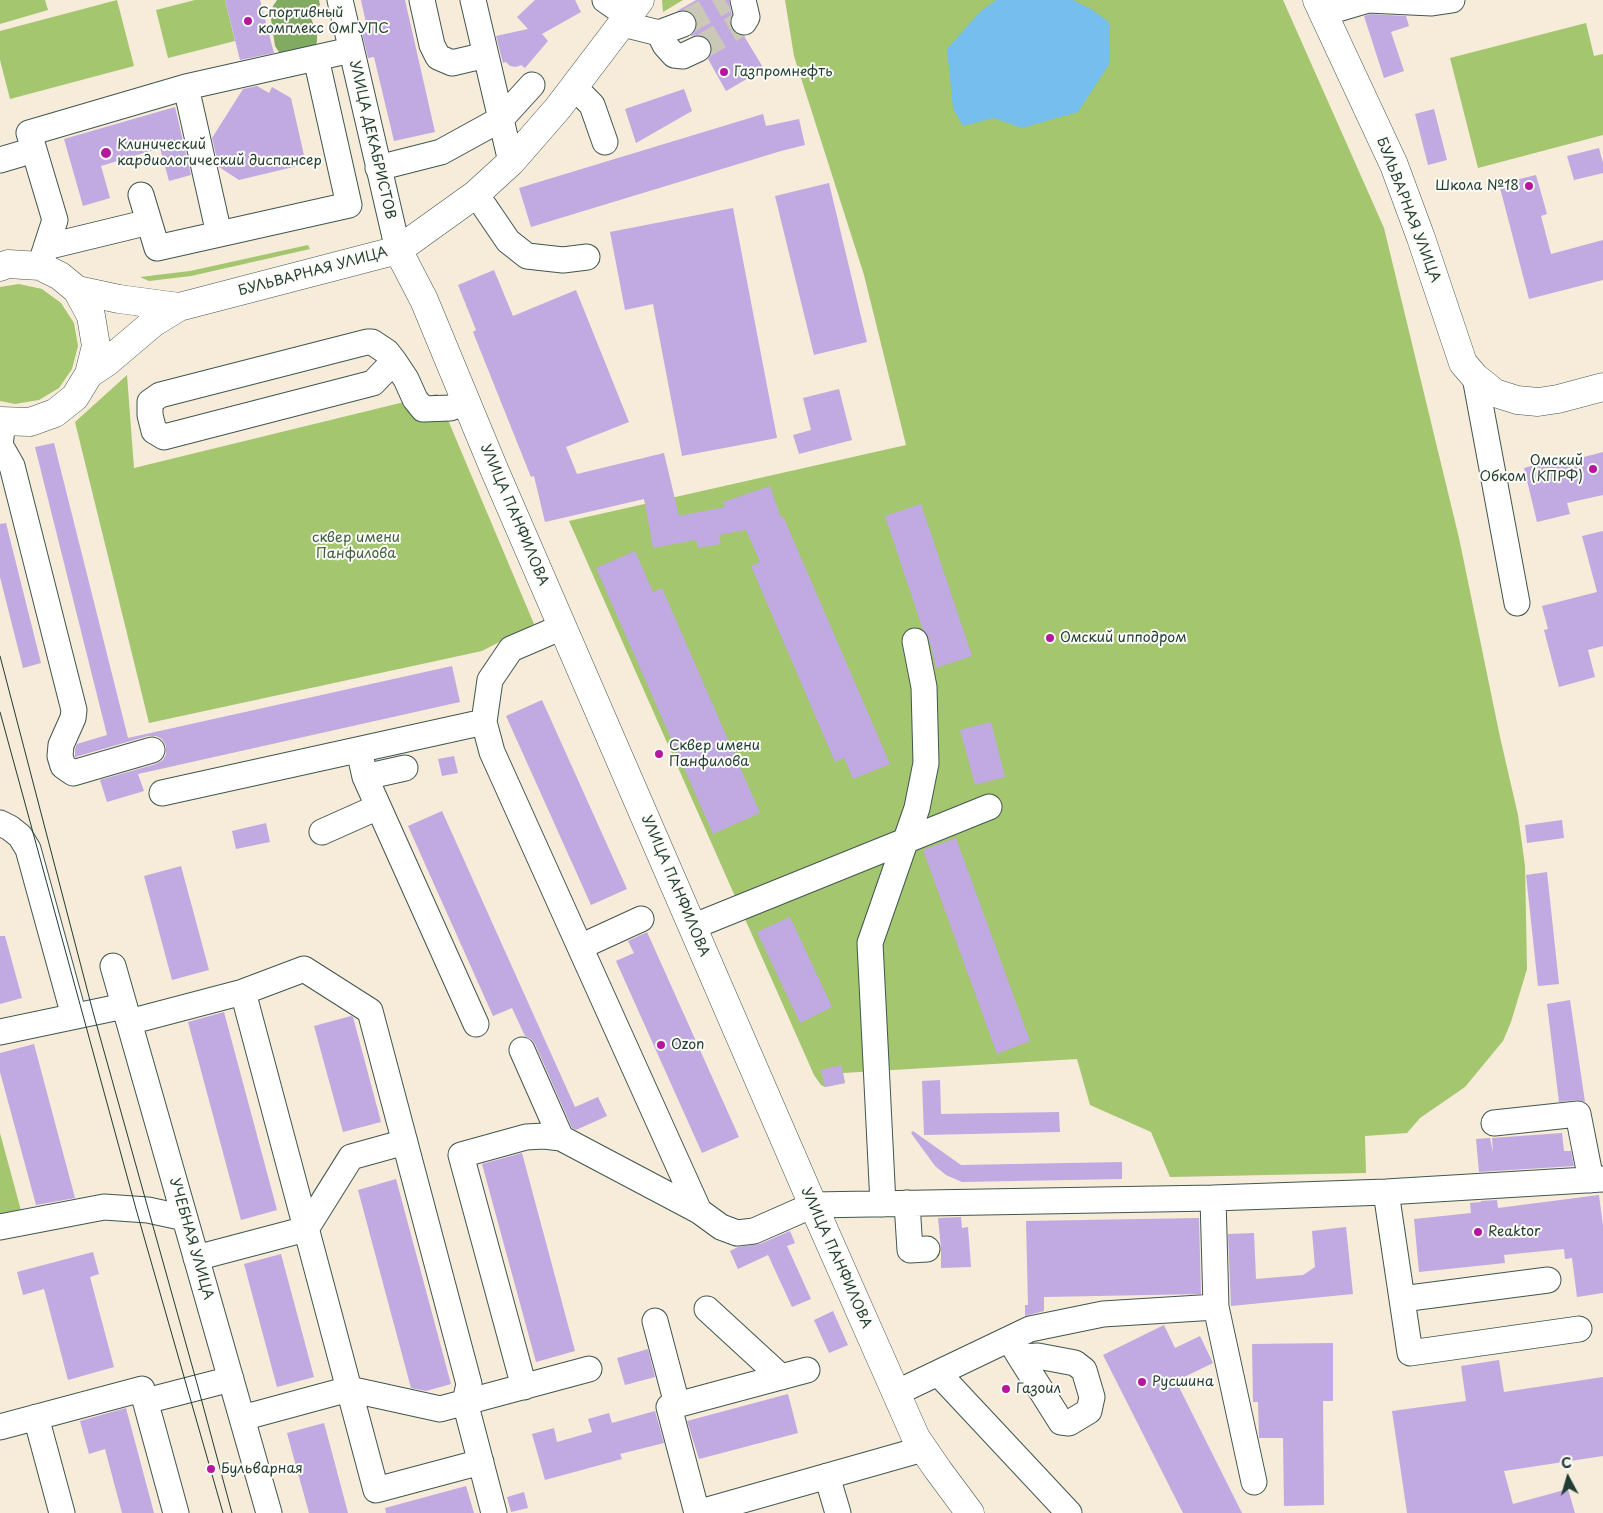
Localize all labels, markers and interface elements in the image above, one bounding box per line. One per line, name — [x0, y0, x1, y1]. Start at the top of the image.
place label: Спортивный комплекс ОмГУПС — [258, 5, 389, 38]
marker: Спортивный комплекс ОмГУПС — [242, 15, 254, 27]
street label: УЛИЦА ДЕКАБРИСТОВ — [346, 59, 398, 221]
place label: Газпромнефть — [734, 64, 832, 80]
marker: Газпромнефть — [718, 66, 730, 78]
street label: БУЛЬВАРНАЯ УЛИЦА — [1373, 135, 1443, 285]
place label: Клинический кардиологический диспансер — [117, 137, 322, 170]
marker: Клинический кардиологический диспансер — [99, 146, 113, 160]
place label: Школа №18 — [1435, 178, 1519, 194]
marker: Школа №18 — [1523, 180, 1535, 192]
street label: БУЛЬВАРНАЯ УЛИЦА — [237, 244, 389, 300]
street label: УЛИЦА ПАНФИЛОВА — [477, 442, 551, 588]
place label: Омский Обком (КПРФ) — [1479, 453, 1583, 486]
marker: Омский Обком (КПРФ) — [1587, 463, 1599, 475]
park label: сквер имени Панфилова — [312, 530, 400, 562]
place label: Омский ипподром — [1060, 630, 1187, 646]
marker: Омский ипподром — [1044, 632, 1056, 644]
place label: Сквер имени Панфилова — [669, 738, 760, 770]
marker: Сквер имени Панфилова — [653, 748, 665, 760]
street label: УЛИЦА ПАНФИЛОВА — [638, 813, 712, 959]
place label: Ozon — [671, 1037, 704, 1053]
marker: Ozon — [655, 1039, 667, 1051]
street label: УЧЕБНАЯ УЛИЦА — [166, 1176, 216, 1302]
street label: УЛИЦА ПАНФИЛОВА — [797, 1185, 875, 1331]
place label: Reaktor — [1488, 1224, 1541, 1240]
marker: Reaktor — [1472, 1226, 1484, 1238]
place label: Русшина — [1152, 1374, 1214, 1390]
marker: Русшина — [1136, 1376, 1148, 1388]
place label: Газоил — [1016, 1381, 1061, 1397]
marker: Газоил — [1000, 1383, 1012, 1395]
text: С — [1560, 1452, 1573, 1474]
north arrow — [1543, 1453, 1593, 1503]
place label: Бульварная — [221, 1461, 303, 1477]
marker: Бульварная — [205, 1463, 217, 1475]

